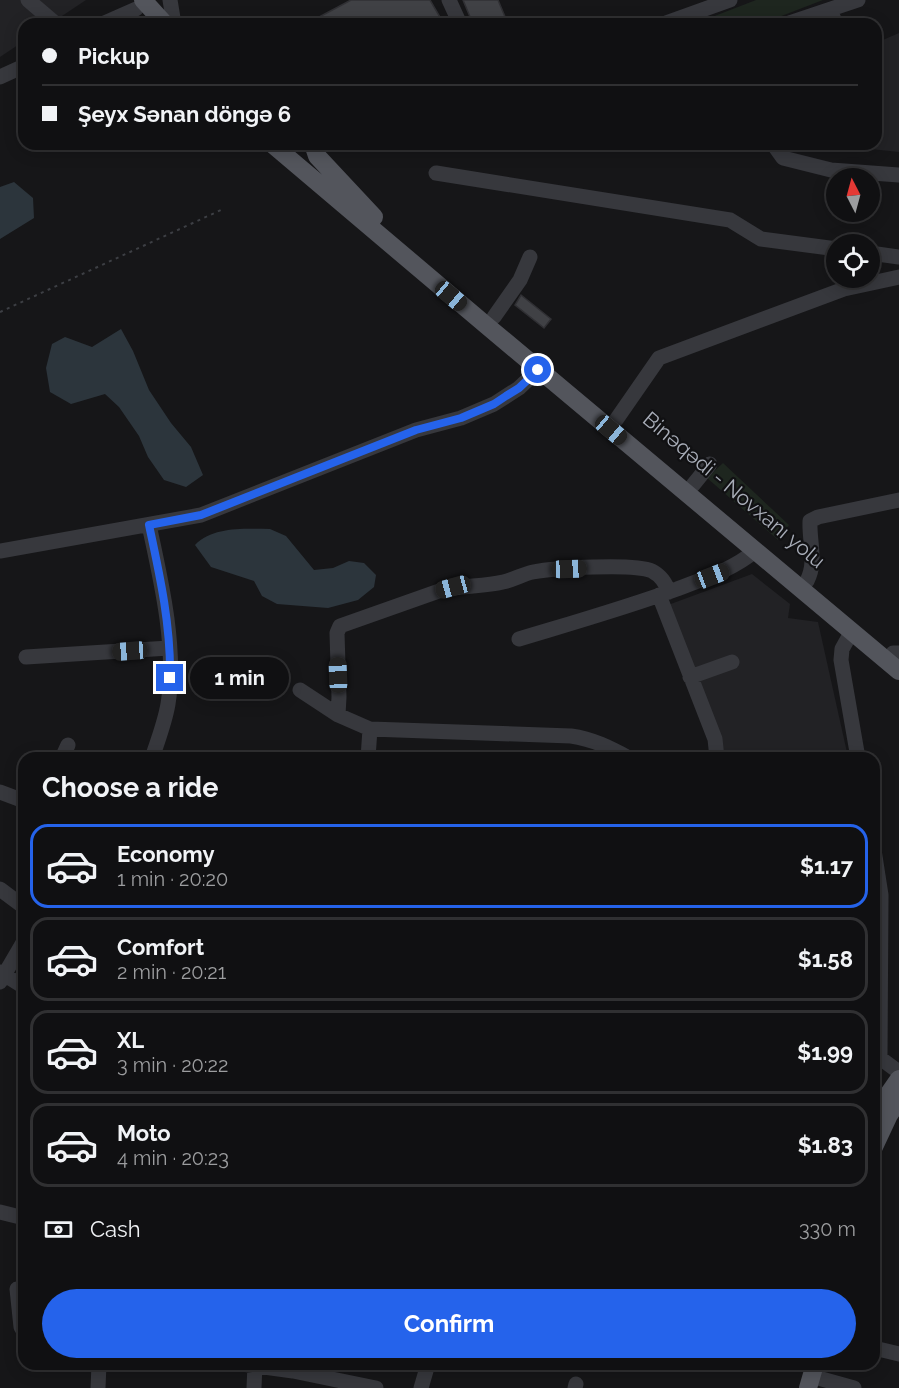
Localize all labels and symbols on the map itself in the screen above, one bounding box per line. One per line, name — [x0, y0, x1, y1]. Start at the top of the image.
north arrow — [826, 168, 880, 222]
car — [431, 278, 471, 314]
route start — [524, 356, 551, 383]
street label: Binəqədi - Novxanı yolu — [638, 406, 831, 573]
car — [591, 412, 631, 448]
car — [551, 559, 587, 579]
car — [692, 561, 732, 591]
car — [433, 574, 473, 600]
car — [111, 641, 149, 661]
callout: 1 min — [191, 657, 290, 699]
car — [328, 657, 348, 693]
route end — [156, 664, 183, 691]

